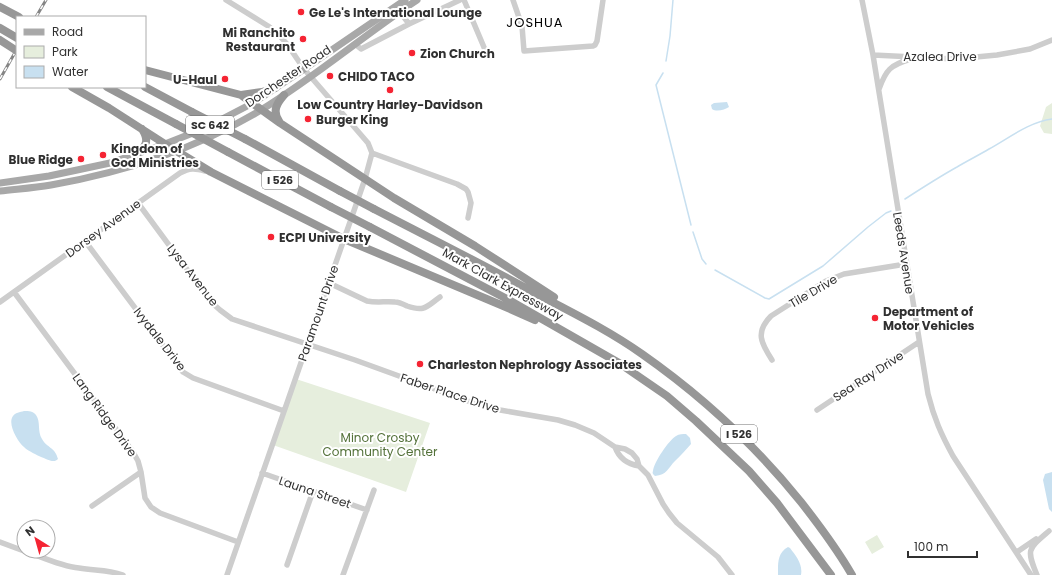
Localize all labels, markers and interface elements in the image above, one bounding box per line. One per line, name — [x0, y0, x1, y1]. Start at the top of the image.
place label: Ge Le's International Lounge — [309, 4, 482, 21]
marker: Ge Le's International Lounge — [296, 7, 306, 17]
district label: JOSHUA — [506, 13, 564, 32]
legend — [16, 16, 146, 88]
text: Road — [52, 23, 83, 40]
place label: Mi Ranchito Restaurant — [222, 24, 295, 55]
marker: Mi Ranchito Restaurant — [298, 34, 308, 44]
street label: Dorchester Road — [242, 41, 334, 111]
text: Park — [52, 43, 79, 60]
place label: Zion Church — [420, 45, 495, 62]
marker: Zion Church — [407, 48, 417, 58]
street label: Azalea Drive — [903, 48, 977, 65]
text: Water — [52, 63, 89, 80]
place label: CHIDO TACO — [338, 68, 415, 85]
place label: U-Haul — [173, 71, 217, 88]
marker: CHIDO TACO — [325, 71, 335, 81]
marker: U-Haul — [220, 74, 230, 84]
marker: Low Country Harley-Davidson — [385, 85, 395, 95]
place label: Low Country Harley-Davidson — [297, 96, 483, 113]
place label: Burger King — [316, 111, 389, 128]
marker: Burger King — [303, 114, 313, 124]
road number: SC 642 — [186, 116, 234, 134]
place label: Kingdom of God Ministries — [111, 140, 199, 171]
marker: Kingdom of God Ministries — [98, 150, 108, 160]
place label: Blue Ridge — [8, 151, 74, 168]
marker: Blue Ridge — [76, 154, 86, 164]
road number: I 526 — [262, 171, 298, 189]
street label: Dorsey Avenue — [62, 195, 144, 261]
street label: Leeds Avenue — [889, 211, 919, 295]
place label: ECPI University — [279, 229, 371, 246]
marker: ECPI University — [266, 232, 276, 242]
street label: Lysa Avenue — [163, 240, 223, 310]
street label: Mark Clark Expressway — [440, 244, 567, 324]
street label: Paramount Drive — [294, 263, 342, 363]
street label: Tile Drive — [786, 270, 840, 312]
place label: Department of Motor Vehicles — [883, 303, 975, 334]
street label: Ivydale Drive — [130, 304, 190, 374]
marker: Department of Motor Vehicles — [870, 313, 880, 323]
street label: Sea Ray Drive — [829, 347, 907, 405]
place label: Charleston Nephrology Associates — [428, 356, 642, 373]
marker: Charleston Nephrology Associates — [415, 359, 425, 369]
street label: Faber Place Drive — [398, 369, 502, 417]
street label: Lang Ridge Drive — [69, 370, 141, 460]
road number: I 526 — [721, 425, 757, 443]
park label: Minor Crosby Community Center — [323, 429, 438, 460]
street label: Launa Street — [277, 472, 353, 512]
north arrow — [16, 519, 56, 559]
text: N — [22, 522, 38, 540]
scale bar — [908, 533, 977, 559]
text: 100 m — [914, 538, 948, 555]

